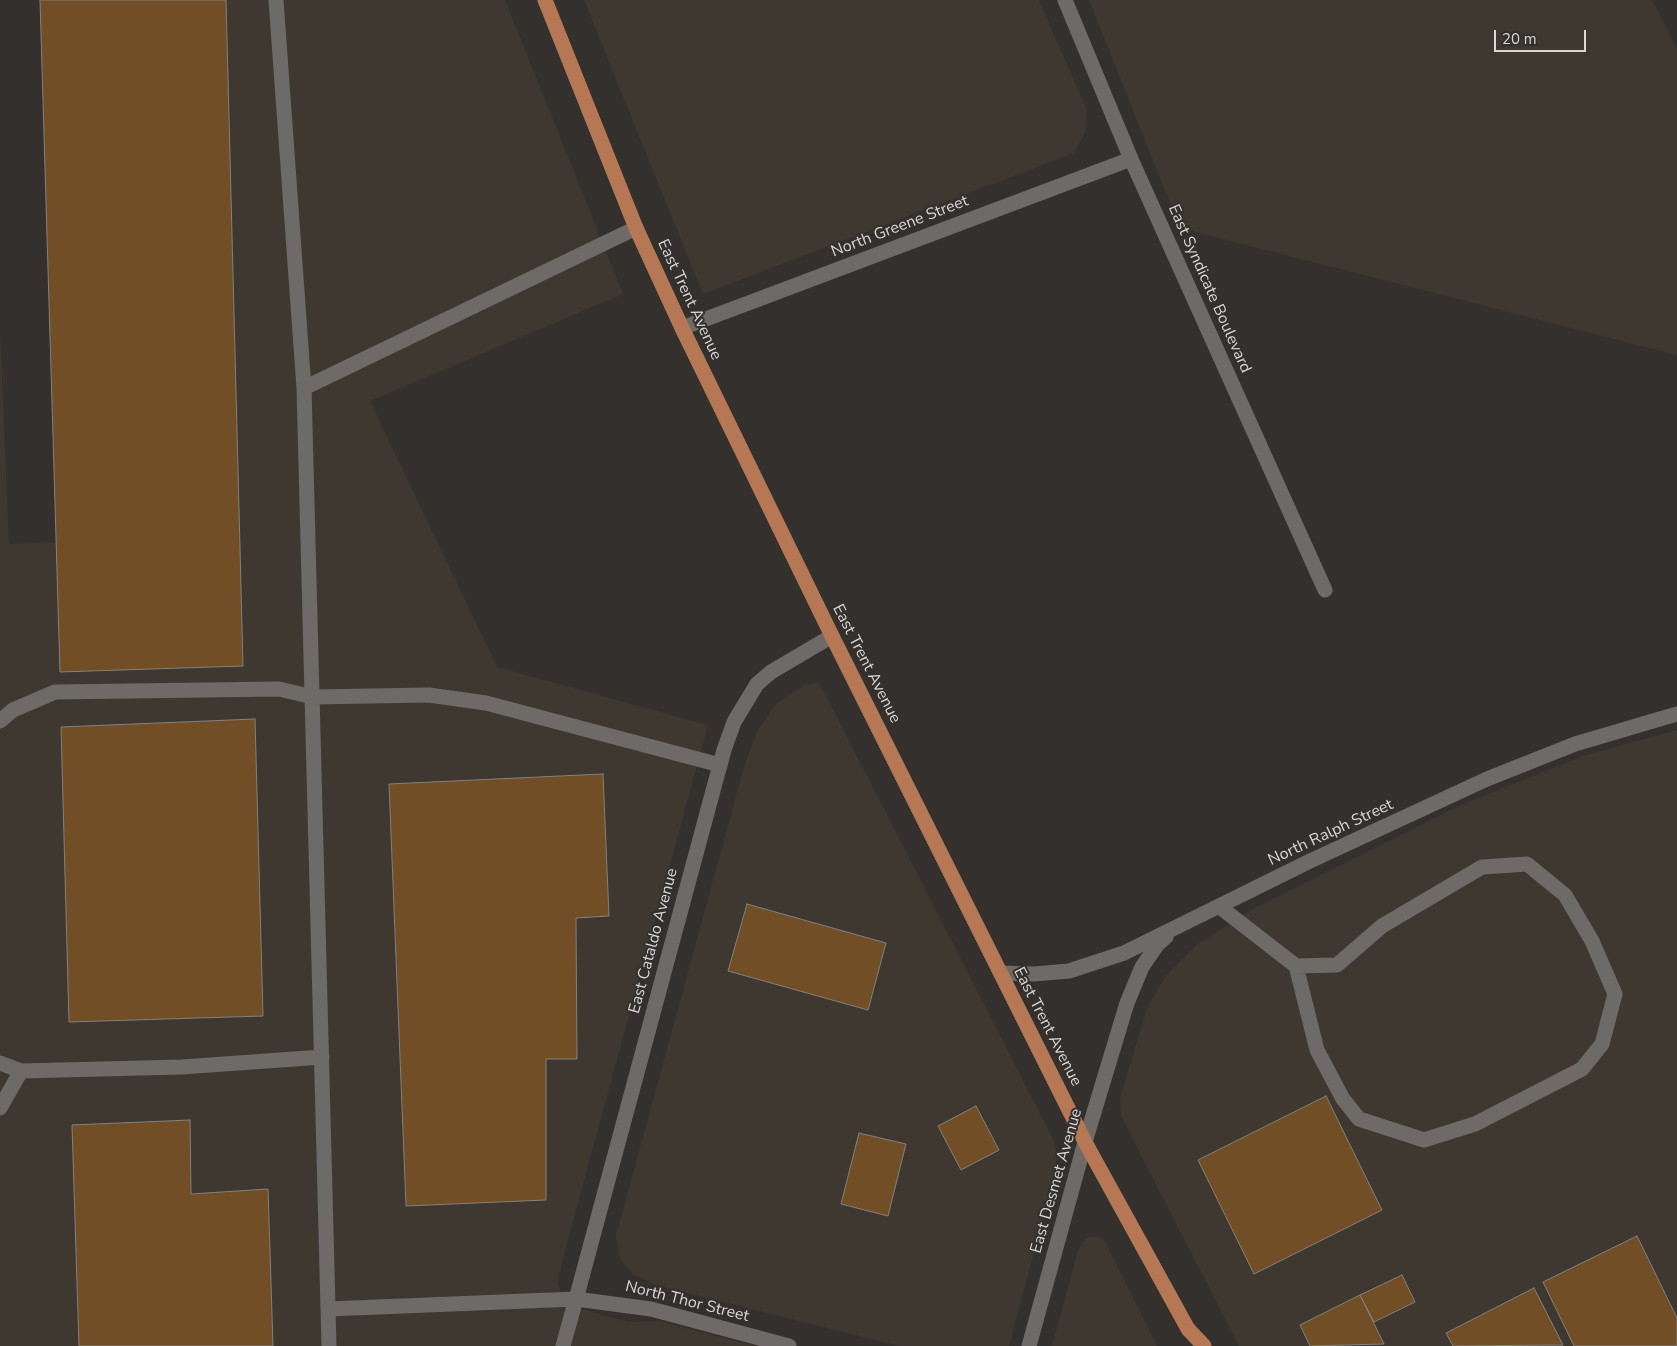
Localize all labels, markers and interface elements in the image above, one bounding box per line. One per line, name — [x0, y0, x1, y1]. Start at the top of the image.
scale bar — [1497, 20, 1590, 52]
text: 20 m — [1502, 29, 1537, 49]
street label: North Greene Street — [829, 192, 971, 262]
street label: East Syndicate Boulevard — [1163, 202, 1255, 376]
street label: East Trent Avenue — [653, 237, 725, 363]
street label: East Trent Avenue — [828, 601, 904, 727]
street label: North Ralph Street — [1265, 796, 1397, 870]
street label: East Cataldo Avenue — [625, 866, 683, 1016]
street label: East Trent Avenue — [1009, 964, 1085, 1090]
street label: East Desmet Avenue — [1027, 1107, 1087, 1255]
street label: North Thor Street — [623, 1277, 751, 1327]

